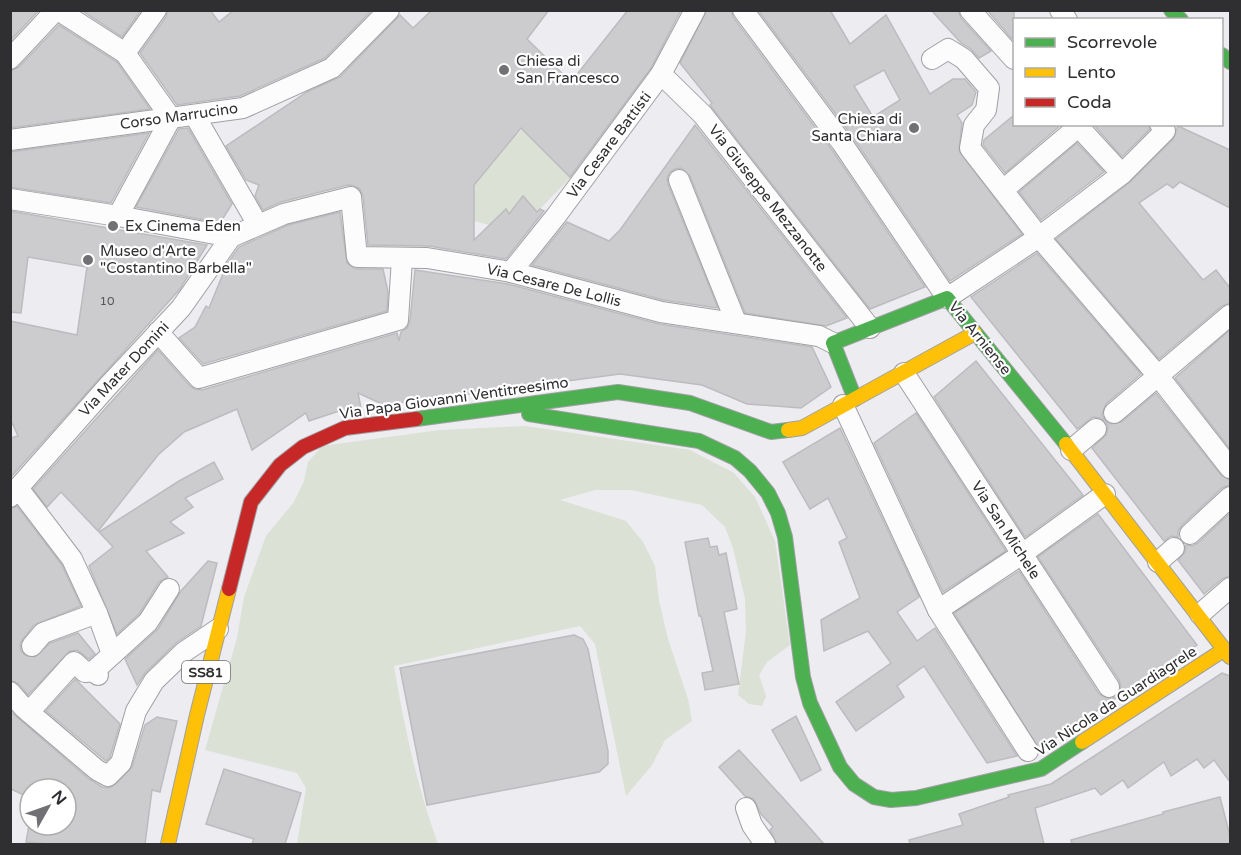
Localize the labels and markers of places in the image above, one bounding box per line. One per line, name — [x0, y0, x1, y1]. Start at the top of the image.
place label: Chiesa di San Francesco — [516, 52, 619, 87]
marker: Chiesa di San Francesco — [497, 63, 511, 77]
place label: Chiesa di Santa Chiara — [811, 110, 902, 145]
marker: Chiesa di Santa Chiara — [907, 121, 921, 135]
place label: Ex Cinema Eden — [125, 217, 241, 235]
marker: Ex Cinema Eden — [106, 219, 120, 233]
place label: Museo d'Arte "Costantino Barbella" — [100, 242, 252, 277]
marker: Museo d'Arte "Costantino Barbella" — [81, 253, 95, 267]

